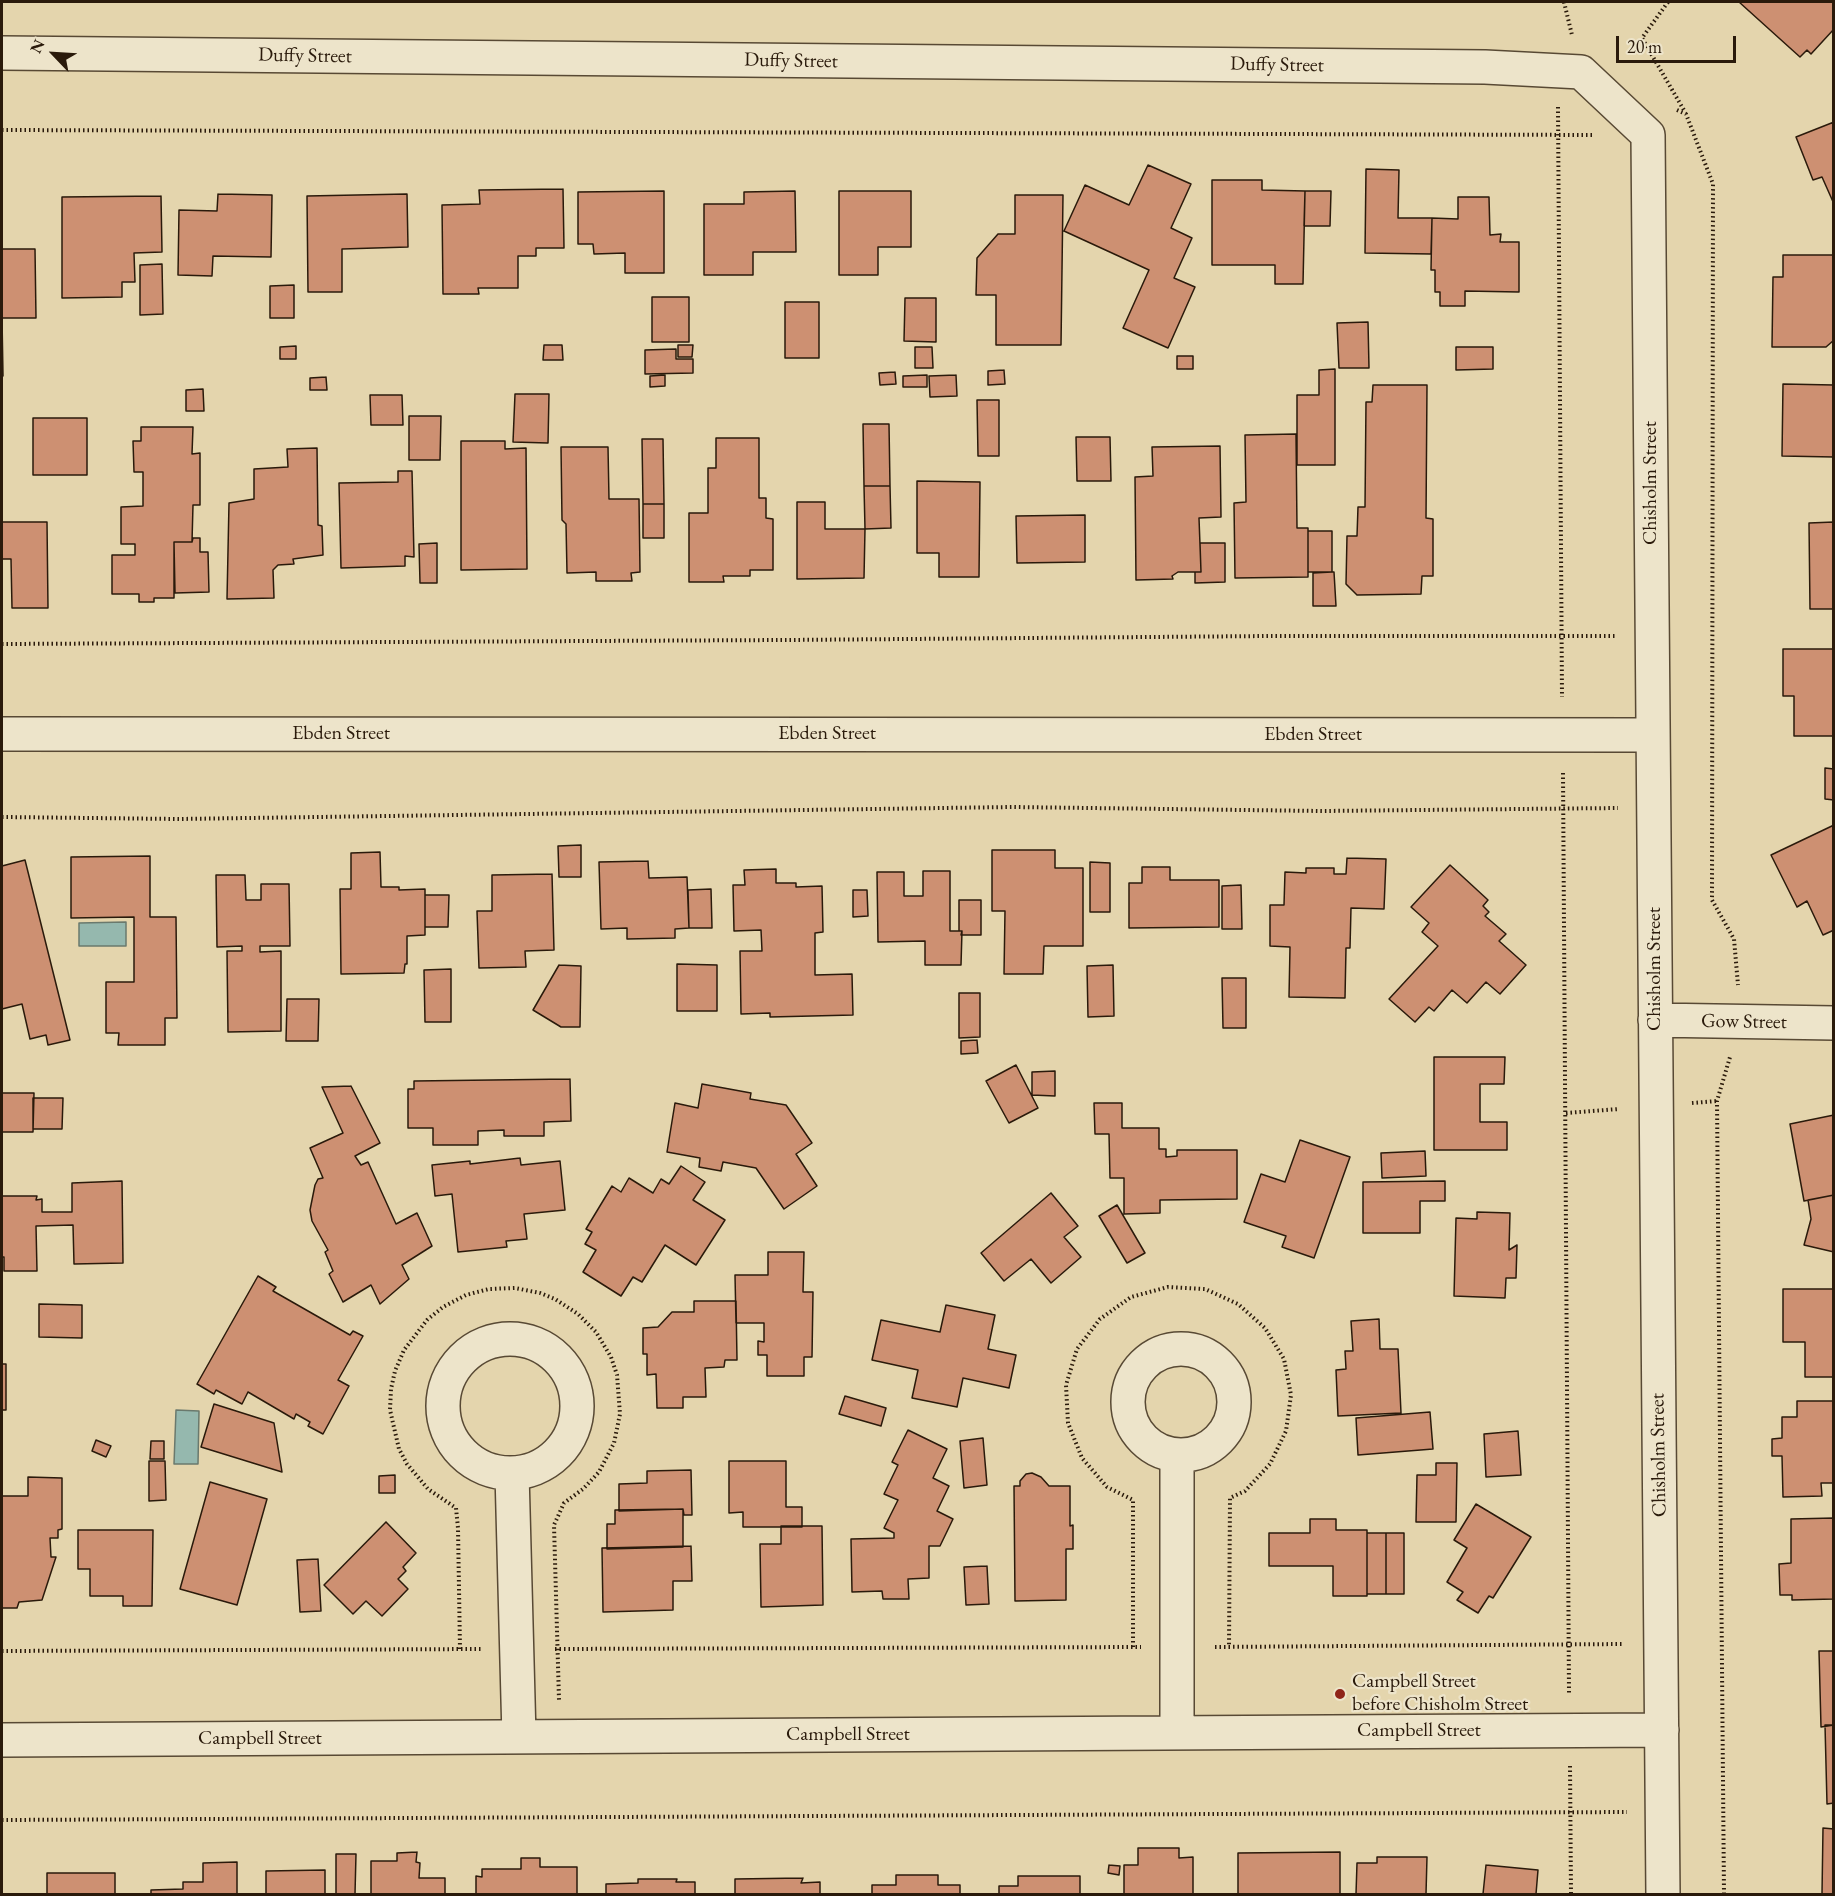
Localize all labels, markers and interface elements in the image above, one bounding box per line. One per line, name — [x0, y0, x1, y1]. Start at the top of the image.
north arrow — [24, 24, 84, 84]
scale bar — [1619, 24, 1739, 62]
text: 20 m — [1627, 35, 1662, 58]
text: N — [25, 36, 49, 56]
street label: Duffy Street — [258, 43, 352, 69]
street label: Duffy Street — [744, 48, 838, 74]
street label: Duffy Street — [1230, 52, 1324, 78]
street label: Chisholm Street — [1639, 421, 1663, 545]
street label: Ebden Street — [292, 722, 390, 746]
street label: Ebden Street — [778, 722, 876, 746]
street label: Ebden Street — [1264, 723, 1362, 747]
street label: Chisholm Street — [1643, 907, 1667, 1031]
street label: Gow Street — [1701, 1009, 1787, 1035]
street label: Chisholm Street — [1646, 1393, 1672, 1517]
place label: Campbell Street before Chisholm Street — [1352, 1670, 1528, 1717]
marker: Campbell Street before Chisholm Street — [1333, 1687, 1347, 1701]
street label: Campbell Street — [1357, 1719, 1481, 1743]
street label: Campbell Street — [786, 1723, 910, 1747]
street label: Campbell Street — [198, 1727, 322, 1751]

